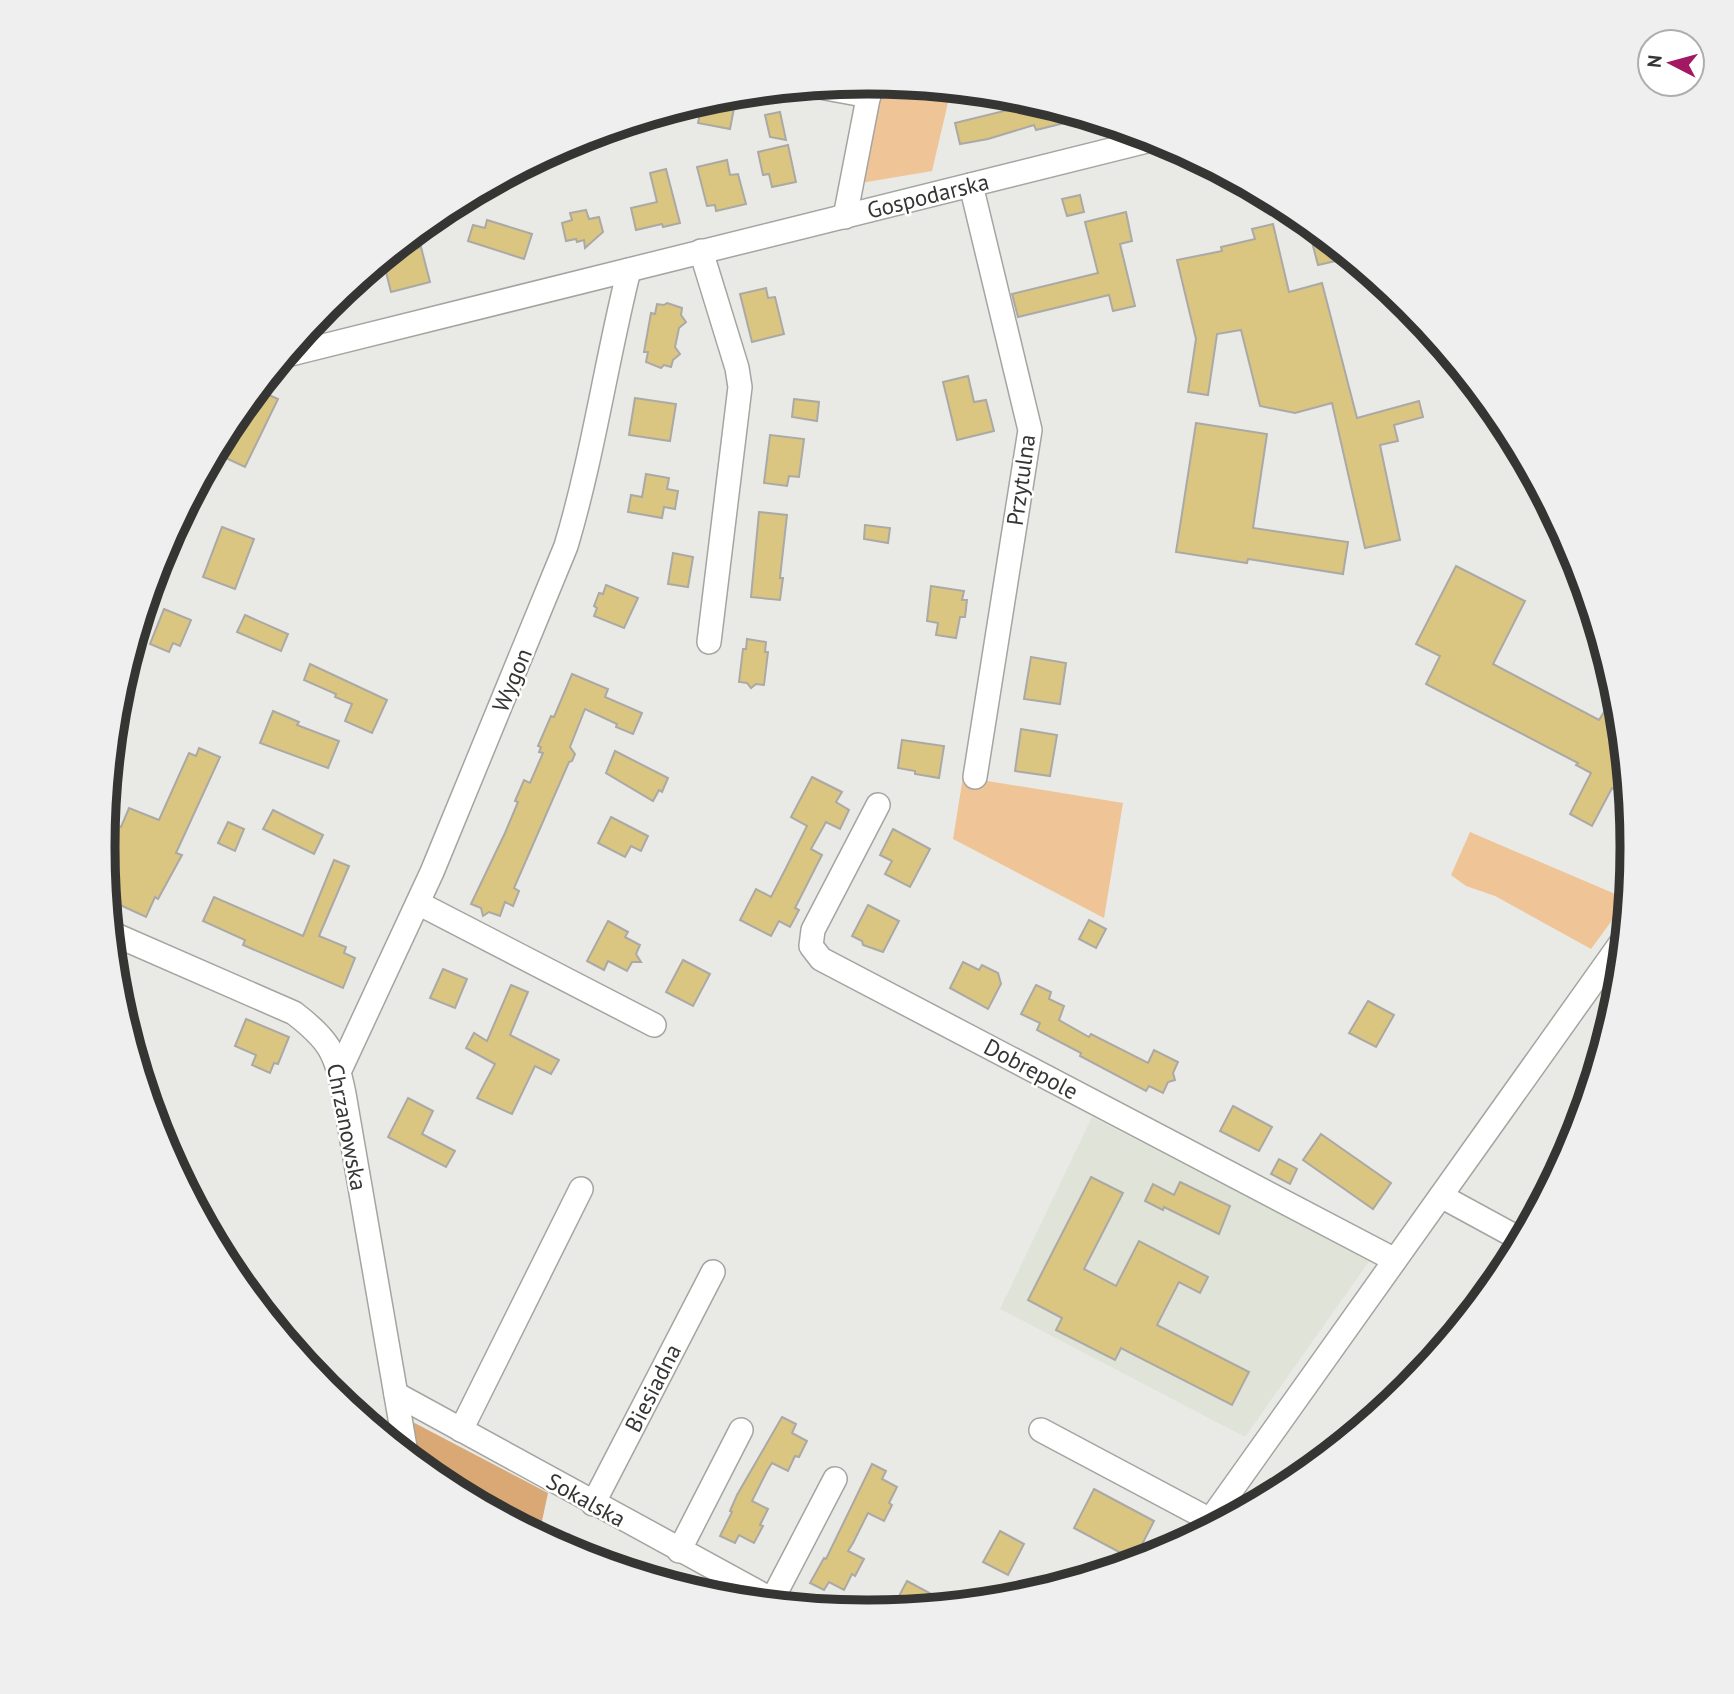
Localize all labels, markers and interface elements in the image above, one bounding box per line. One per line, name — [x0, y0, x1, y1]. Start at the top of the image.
north arrow — [1636, 28, 1706, 98]
text: N — [1642, 54, 1667, 69]
street label: Gospodarska — [864, 166, 992, 225]
street label: Przytulna — [1000, 433, 1041, 527]
street label: Wygon — [485, 644, 538, 716]
street label: Dobrepole — [979, 1032, 1083, 1105]
street label: Chrzanowska — [321, 1061, 374, 1193]
street label: Biesiadna — [618, 1339, 687, 1437]
street label: Sokalska — [542, 1466, 631, 1533]

